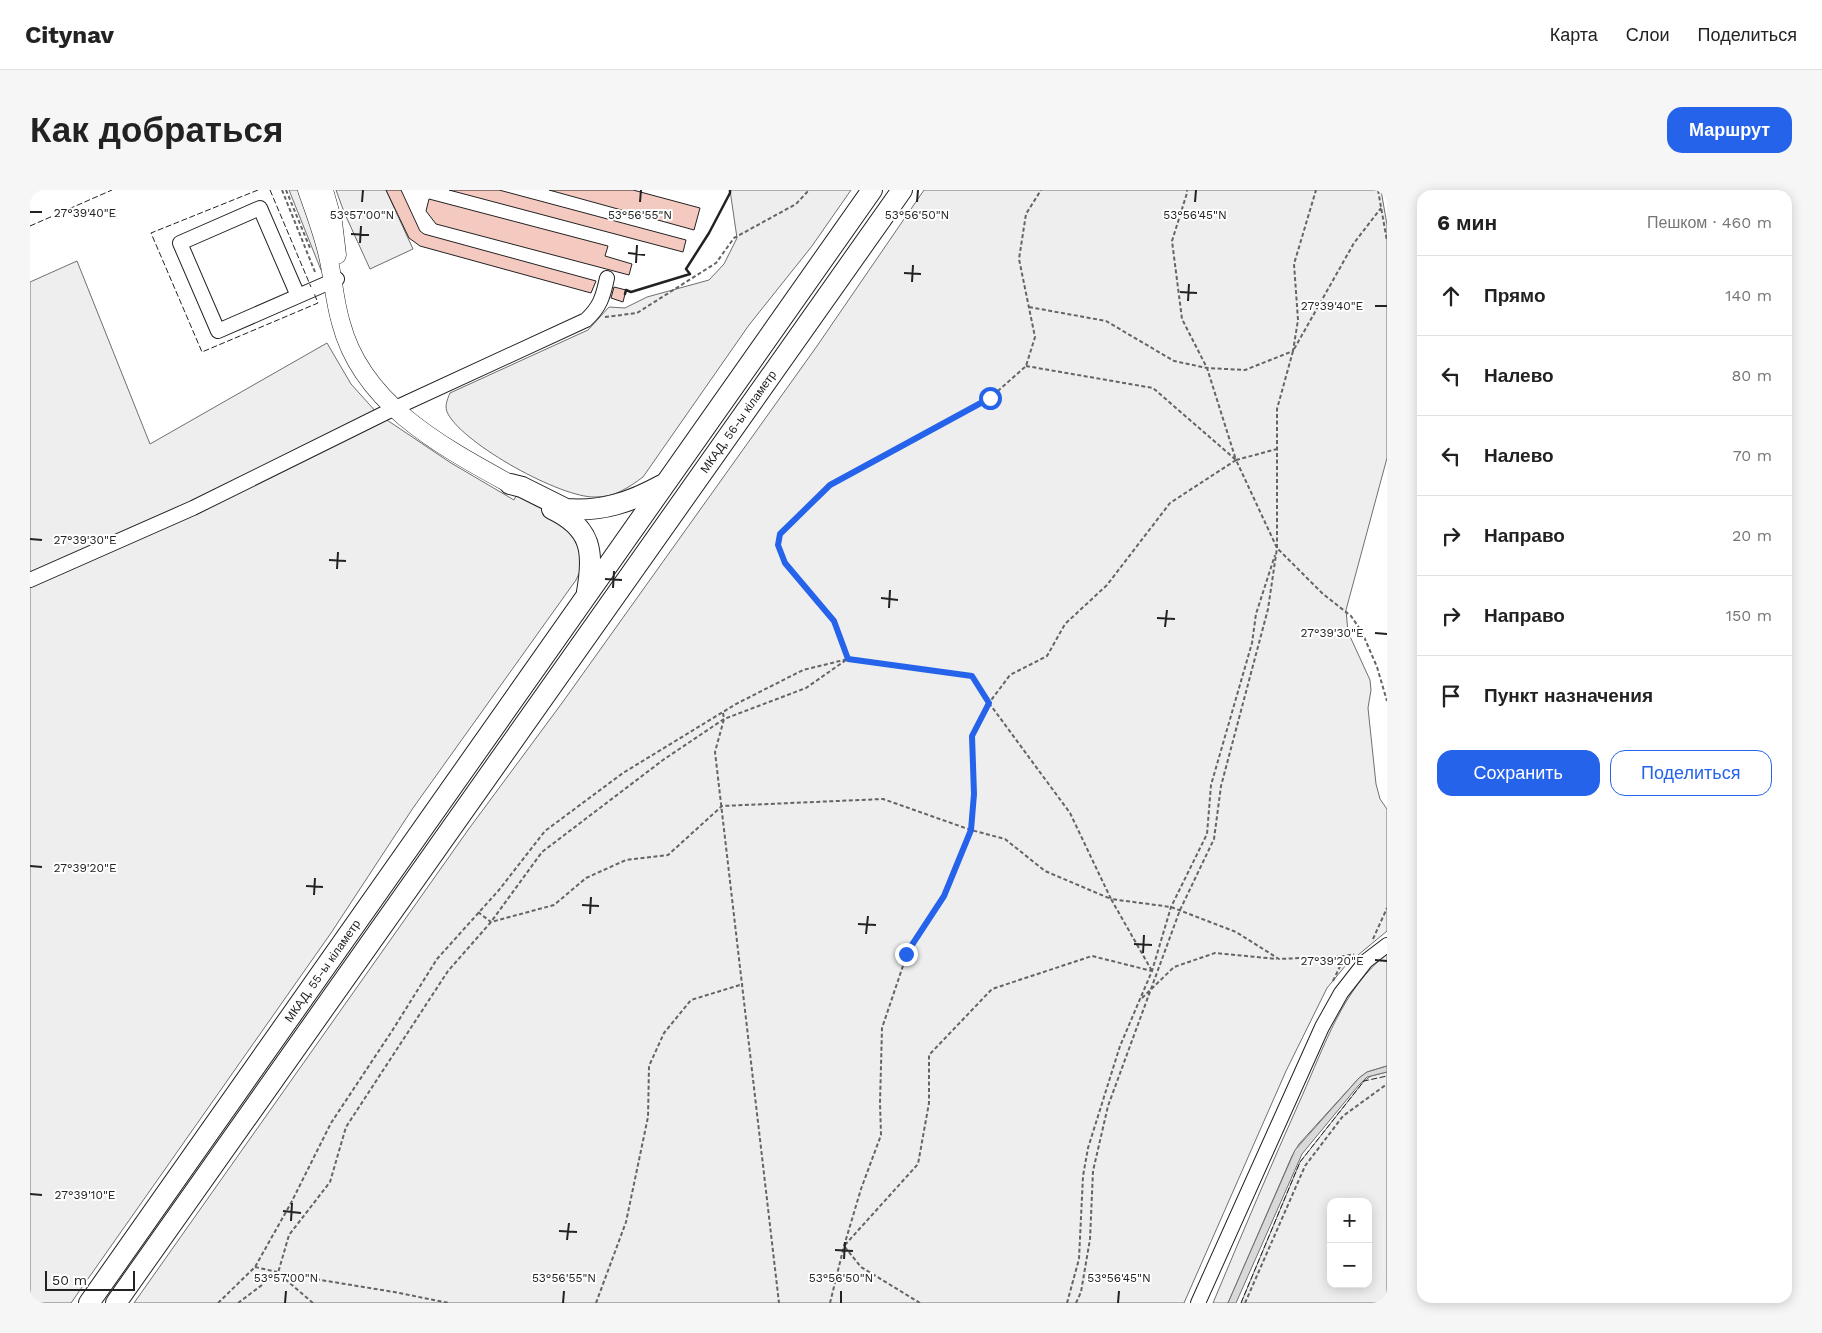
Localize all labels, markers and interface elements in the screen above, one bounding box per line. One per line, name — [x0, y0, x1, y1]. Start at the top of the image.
text: Citynav — [25, 21, 114, 49]
text: Карта — [1550, 24, 1598, 45]
text: Слои — [1626, 24, 1670, 45]
text: Поделиться — [1698, 24, 1797, 45]
button: Маршрут — [1667, 107, 1792, 153]
text: Как добраться — [30, 109, 283, 151]
text: 27°39'40"E — [54, 206, 117, 220]
text: 53°57'00"N — [330, 208, 394, 222]
text: 53°56'55"N — [608, 208, 672, 222]
text: 53°56'50"N — [885, 208, 949, 222]
text: 53°56'45"N — [1163, 208, 1227, 222]
text: 6 мин — [1437, 210, 1497, 235]
text: Пешком · 460 m — [1647, 213, 1772, 232]
icon: ahead — [1437, 282, 1465, 310]
text: Прямо — [1484, 284, 1546, 307]
text: 140 m — [1725, 286, 1772, 305]
text: 27°39'40"E — [1301, 299, 1364, 313]
icon: left — [1437, 362, 1465, 390]
text: Налево — [1484, 364, 1554, 387]
text: 80 m — [1731, 366, 1772, 385]
street label: МКАД, 56-ы кіламетр — [697, 367, 780, 476]
route start — [979, 387, 1002, 410]
icon: left — [1437, 442, 1465, 470]
text: Налево — [1484, 444, 1554, 467]
text: 70 m — [1733, 446, 1772, 465]
icon: right — [1437, 522, 1465, 550]
text: Направо — [1484, 524, 1565, 547]
text: 20 m — [1732, 526, 1772, 545]
text: 27°39'30"E — [53, 533, 117, 547]
icon: right — [1437, 602, 1465, 630]
text: Направо — [1484, 604, 1565, 627]
text: 150 m — [1726, 606, 1772, 625]
text: 27°39'30"E — [1300, 626, 1364, 640]
icon: arrive — [1437, 682, 1465, 710]
text: Пункт назначения — [1484, 684, 1653, 707]
button: Сохранить — [1437, 750, 1600, 796]
button: Поделиться — [1610, 750, 1772, 796]
text: 27°39'20"E — [53, 861, 117, 875]
street label: МКАД, 55-ы кіламетр — [282, 917, 364, 1025]
route end — [895, 943, 918, 966]
text: 27°39'20"E — [1300, 954, 1364, 968]
text: 27°39'10"E — [55, 1188, 116, 1202]
map controls — [1327, 1198, 1372, 1288]
button: + — [1327, 1198, 1372, 1243]
button: − — [1327, 1243, 1372, 1288]
scale bar — [45, 1268, 135, 1291]
text: 53°57'00"N — [254, 1271, 318, 1285]
text: 53°56'55"N — [532, 1271, 596, 1285]
text: 53°56'50"N — [809, 1271, 873, 1285]
text: 53°56'45"N — [1087, 1271, 1151, 1285]
text: 50 m — [52, 1272, 87, 1288]

